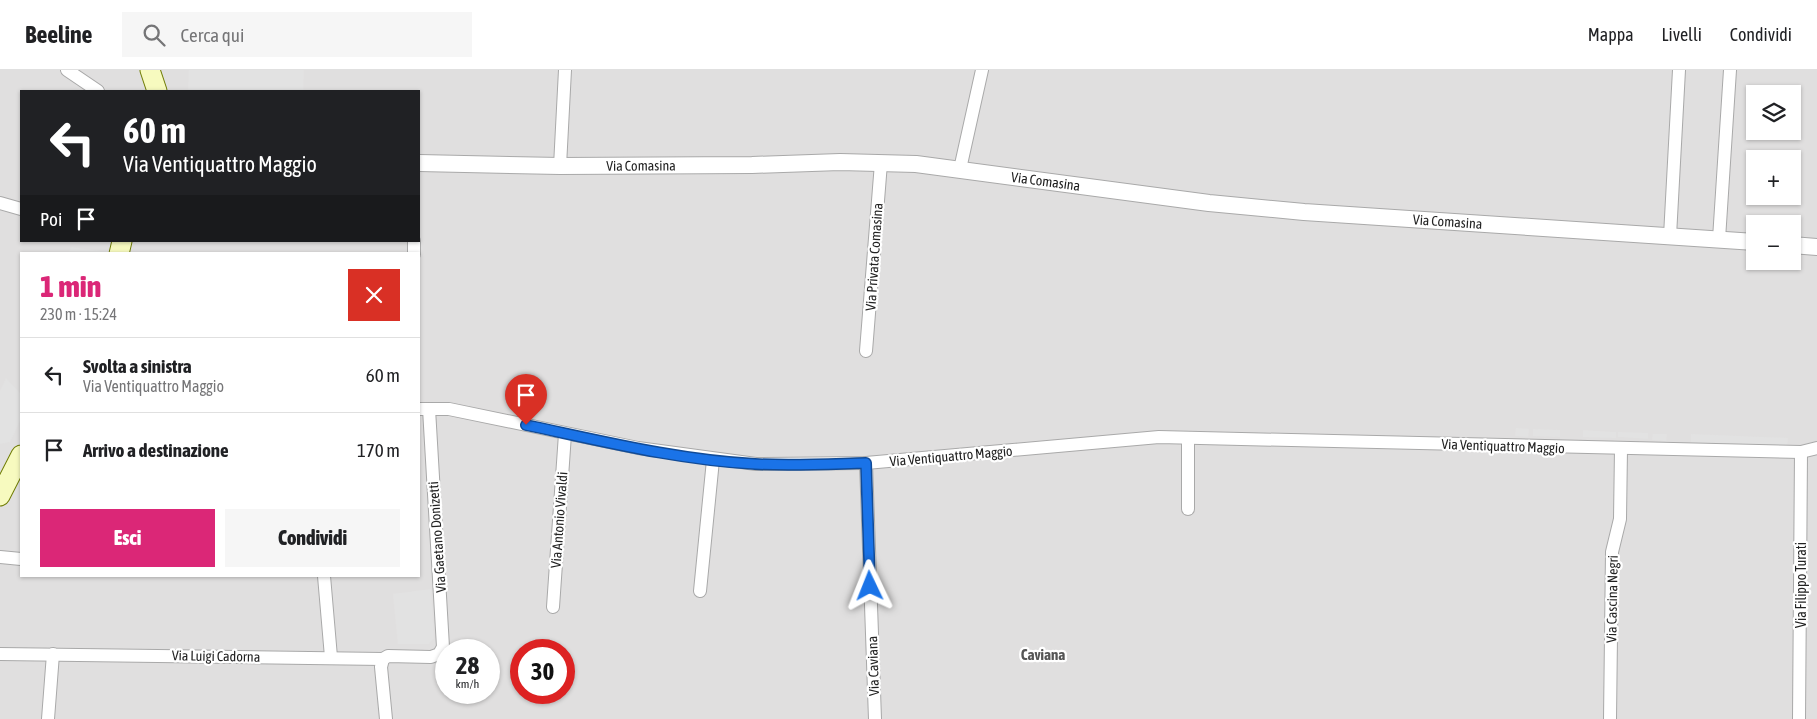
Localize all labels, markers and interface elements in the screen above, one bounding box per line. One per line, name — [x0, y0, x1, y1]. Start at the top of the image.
search box — [122, 12, 472, 57]
text: Beeline — [25, 21, 92, 48]
icon: search — [140, 21, 168, 49]
text: Cerca qui — [180, 24, 244, 46]
text: Mappa — [1588, 24, 1634, 45]
text: Livelli — [1662, 24, 1702, 45]
text: Condividi — [1730, 24, 1792, 45]
map controls — [1746, 85, 1801, 270]
button: layers — [1746, 85, 1801, 140]
icon: left — [40, 110, 105, 175]
text: 60 m — [123, 110, 186, 150]
button: + — [1746, 150, 1801, 205]
text: Via Ventiquattro Maggio — [123, 151, 317, 177]
street label: Via Comasina — [606, 157, 676, 174]
street label: Via Comasina — [1010, 169, 1081, 194]
street label: Via Privata Comasina — [862, 202, 886, 312]
icon: arrive — [72, 205, 100, 233]
text: Poi — [40, 208, 62, 230]
street label: Via Comasina — [1412, 211, 1483, 232]
button: − — [1746, 215, 1801, 270]
text: 1 min — [40, 269, 101, 303]
button: close — [348, 269, 400, 321]
text: 230 m · 15:24 — [40, 305, 117, 323]
text: Svolta a sinistra — [83, 355, 192, 377]
icon: left — [40, 361, 68, 389]
text: 60 m — [366, 364, 400, 386]
pin — [505, 374, 547, 425]
text: Via Ventiquattro Maggio — [83, 377, 224, 395]
icon: arrive — [512, 381, 540, 409]
icon: arrive — [40, 436, 68, 464]
street label: Via Ventiquattro Maggio — [1441, 436, 1565, 456]
text: Arrivo a destinazione — [83, 439, 229, 461]
text: 170 m — [357, 439, 400, 461]
street label: Via Ventiquattro Maggio — [889, 443, 1013, 469]
street label: Via Antonio Vivaldi — [548, 471, 570, 569]
street label: Via Gaetano Donizetti — [425, 481, 449, 593]
button: Esci — [40, 509, 215, 567]
button: Condividi — [225, 509, 400, 567]
street label: Via Filippo Turati — [1793, 542, 1809, 628]
street label: Via Cascina Negri — [1603, 555, 1621, 643]
position arrow — [843, 559, 895, 611]
street label: Via Caviana — [864, 636, 882, 696]
speed limit sign: 30 — [510, 639, 575, 704]
district label: Caviana — [1021, 646, 1065, 663]
street label: Via Luigi Cadorna — [172, 647, 260, 665]
text: 28 — [456, 651, 479, 679]
text: km/h — [456, 677, 479, 691]

